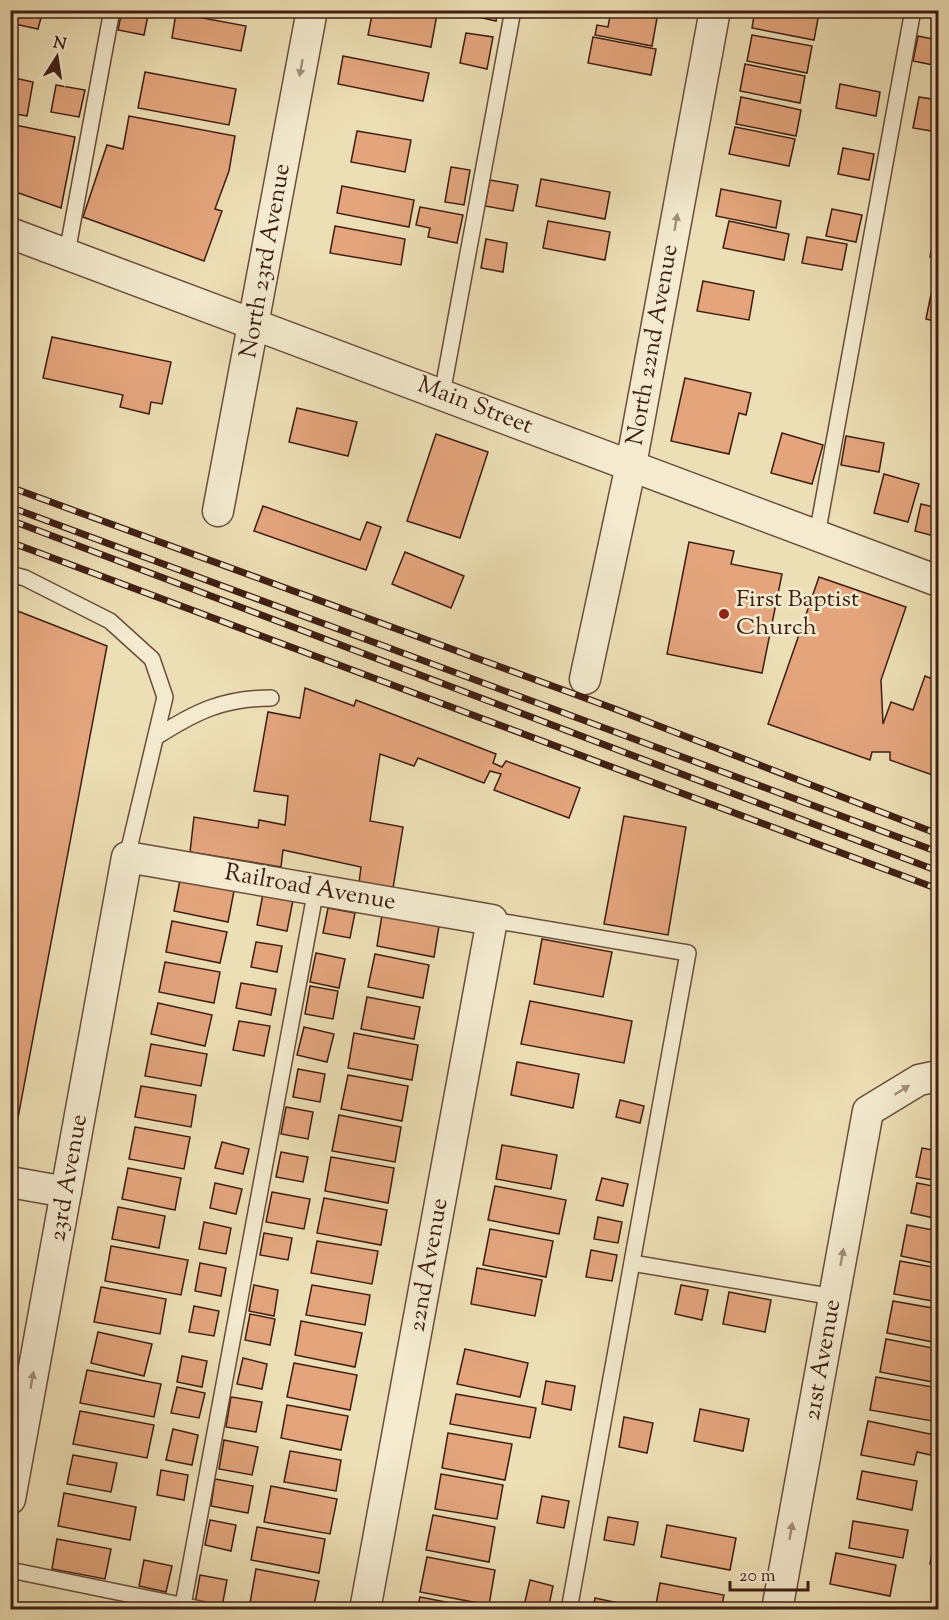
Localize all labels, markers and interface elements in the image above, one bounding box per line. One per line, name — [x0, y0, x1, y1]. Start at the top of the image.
north arrow — [27, 27, 87, 87]
text: N — [51, 32, 68, 57]
one-way arrow — [296, 59, 305, 78]
street label: North 23rd Avenue — [232, 161, 300, 361]
one-way arrow — [672, 212, 681, 231]
street label: North 22nd Avenue — [619, 242, 687, 448]
street label: Main Street — [412, 368, 538, 444]
place label: First Baptist Church — [736, 583, 859, 645]
marker: First Baptist Church — [717, 607, 731, 621]
street label: Railroad Avenue — [222, 856, 398, 920]
one-way arrow — [894, 1085, 910, 1096]
street label: 23rd Avenue — [41, 1112, 97, 1244]
street label: 22nd Avenue — [401, 1195, 457, 1335]
one-way arrow — [838, 1247, 847, 1266]
street label: 21st Avenue — [796, 1297, 850, 1423]
one-way arrow — [28, 1370, 37, 1389]
one-way arrow — [787, 1522, 796, 1541]
scale bar — [730, 1554, 808, 1592]
text: 20 m — [739, 1564, 776, 1590]

